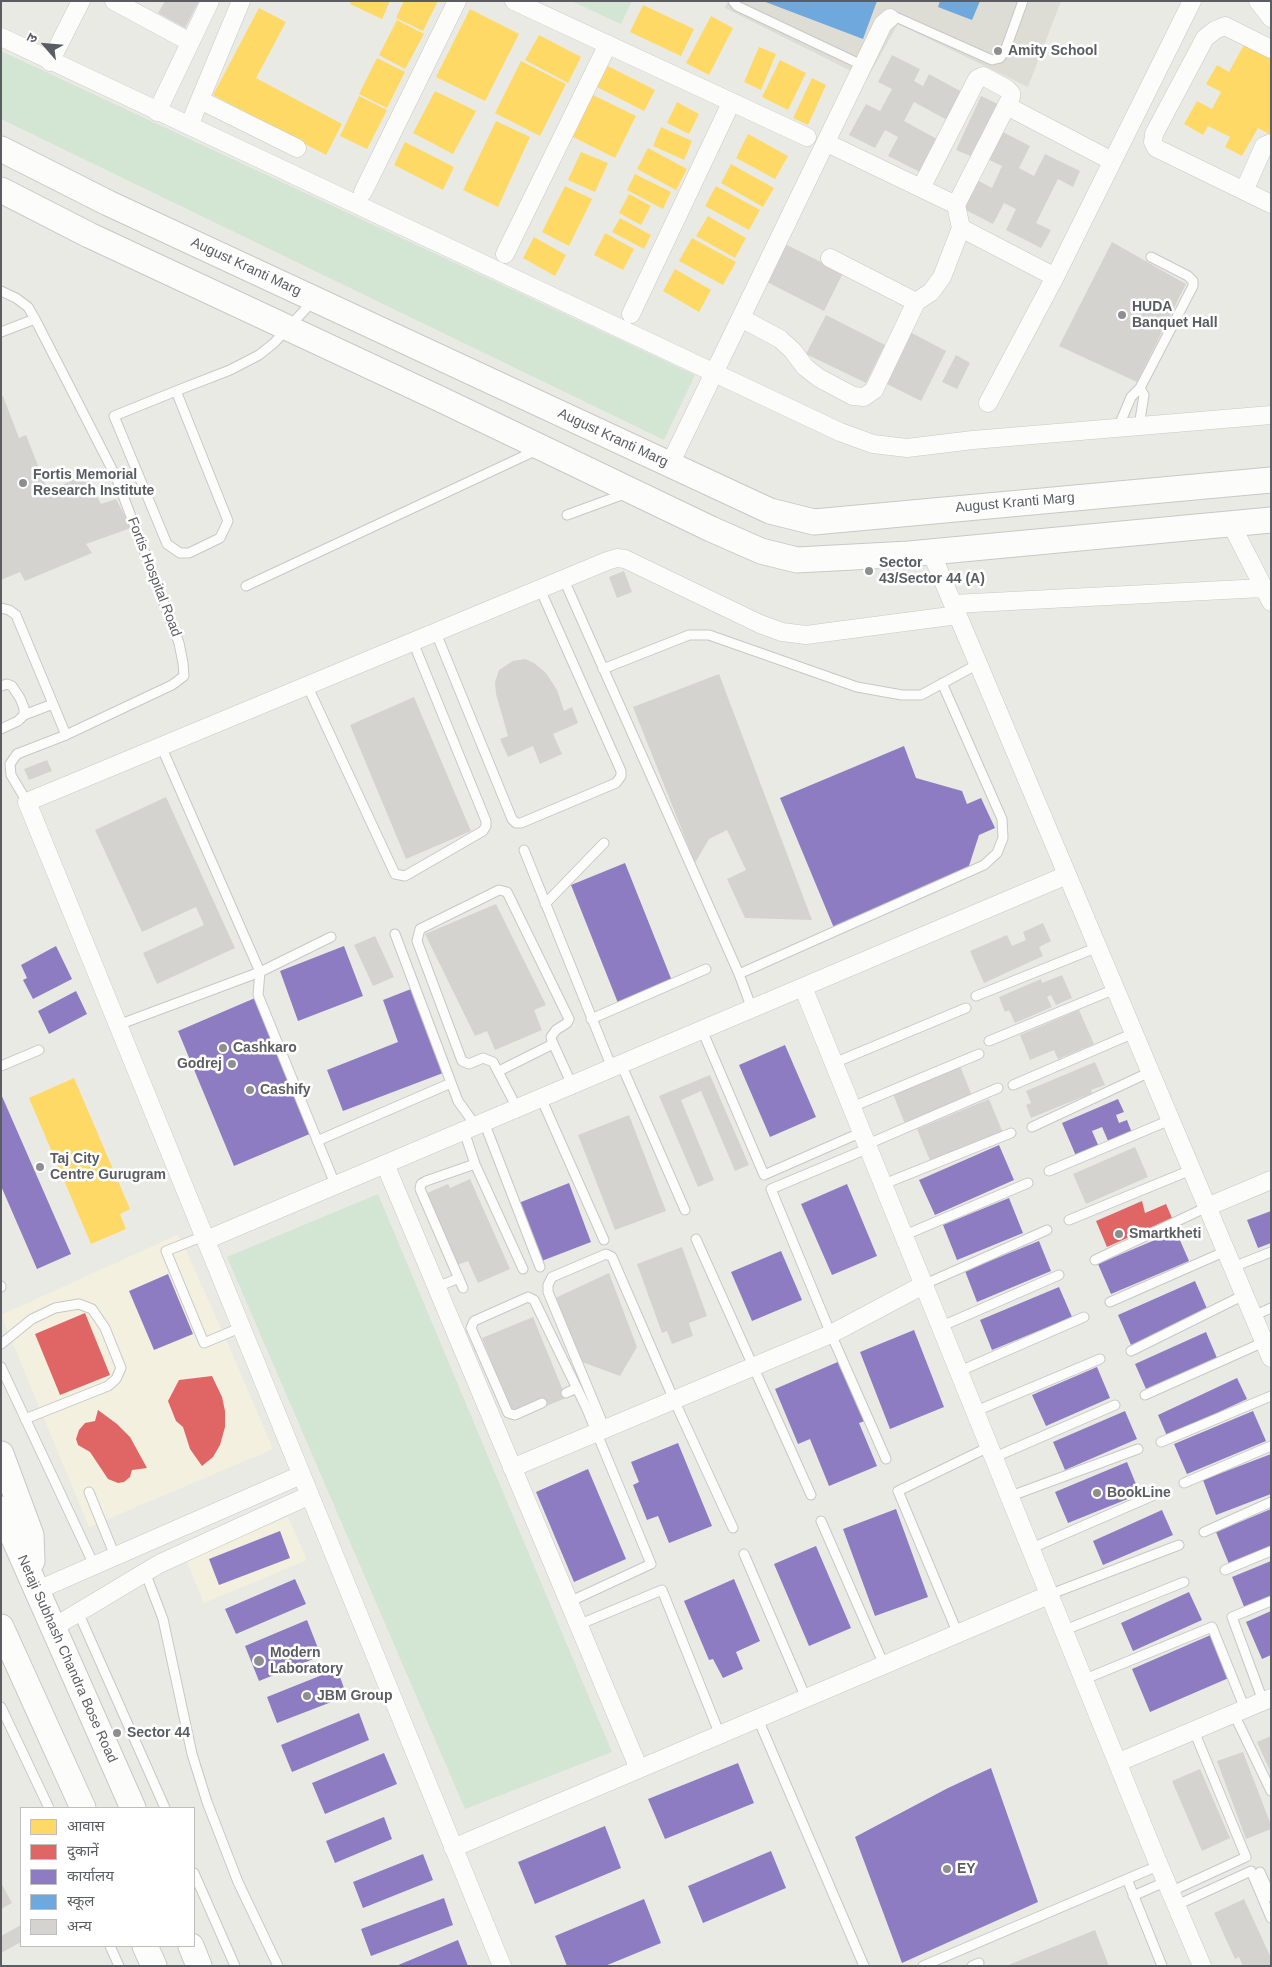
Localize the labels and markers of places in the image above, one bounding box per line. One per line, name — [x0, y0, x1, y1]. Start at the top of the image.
place label: Amity School — [1008, 43, 1097, 59]
marker: Amity School — [992, 45, 1004, 57]
place label: HUDA Banquet Hall — [1132, 299, 1218, 332]
marker: HUDA Banquet Hall — [1116, 309, 1128, 321]
place label: Fortis Memorial Research Institute — [33, 467, 154, 500]
marker: Fortis Memorial Research Institute — [17, 477, 29, 489]
place label: Sector 43/Sector 44 (A) — [879, 555, 985, 588]
marker: Sector 43/Sector 44 (A) — [863, 565, 875, 577]
place label: Cashkaro — [233, 1040, 297, 1056]
marker: Cashkaro — [217, 1042, 229, 1054]
place label: Godrej — [177, 1056, 222, 1072]
marker: Godrej — [226, 1058, 238, 1070]
place label: Cashify — [260, 1082, 311, 1098]
marker: Cashify — [244, 1084, 256, 1096]
place label: Taj City Centre Gurugram — [50, 1151, 166, 1184]
marker: Taj City Centre Gurugram — [34, 1161, 46, 1173]
place label: Smartkheti — [1129, 1226, 1201, 1242]
marker: Smartkheti — [1113, 1228, 1125, 1240]
place label: BookLine — [1107, 1485, 1171, 1501]
marker: BookLine — [1091, 1487, 1103, 1499]
place label: Modern Laboratory — [270, 1645, 343, 1678]
marker: Modern Laboratory — [252, 1654, 266, 1668]
place label: JBM Group — [317, 1688, 392, 1704]
marker: JBM Group — [301, 1690, 313, 1702]
place label: Sector 44 — [127, 1725, 190, 1741]
marker: Sector 44 — [111, 1727, 123, 1739]
place label: EY — [957, 1861, 976, 1877]
marker: EY — [941, 1863, 953, 1875]

